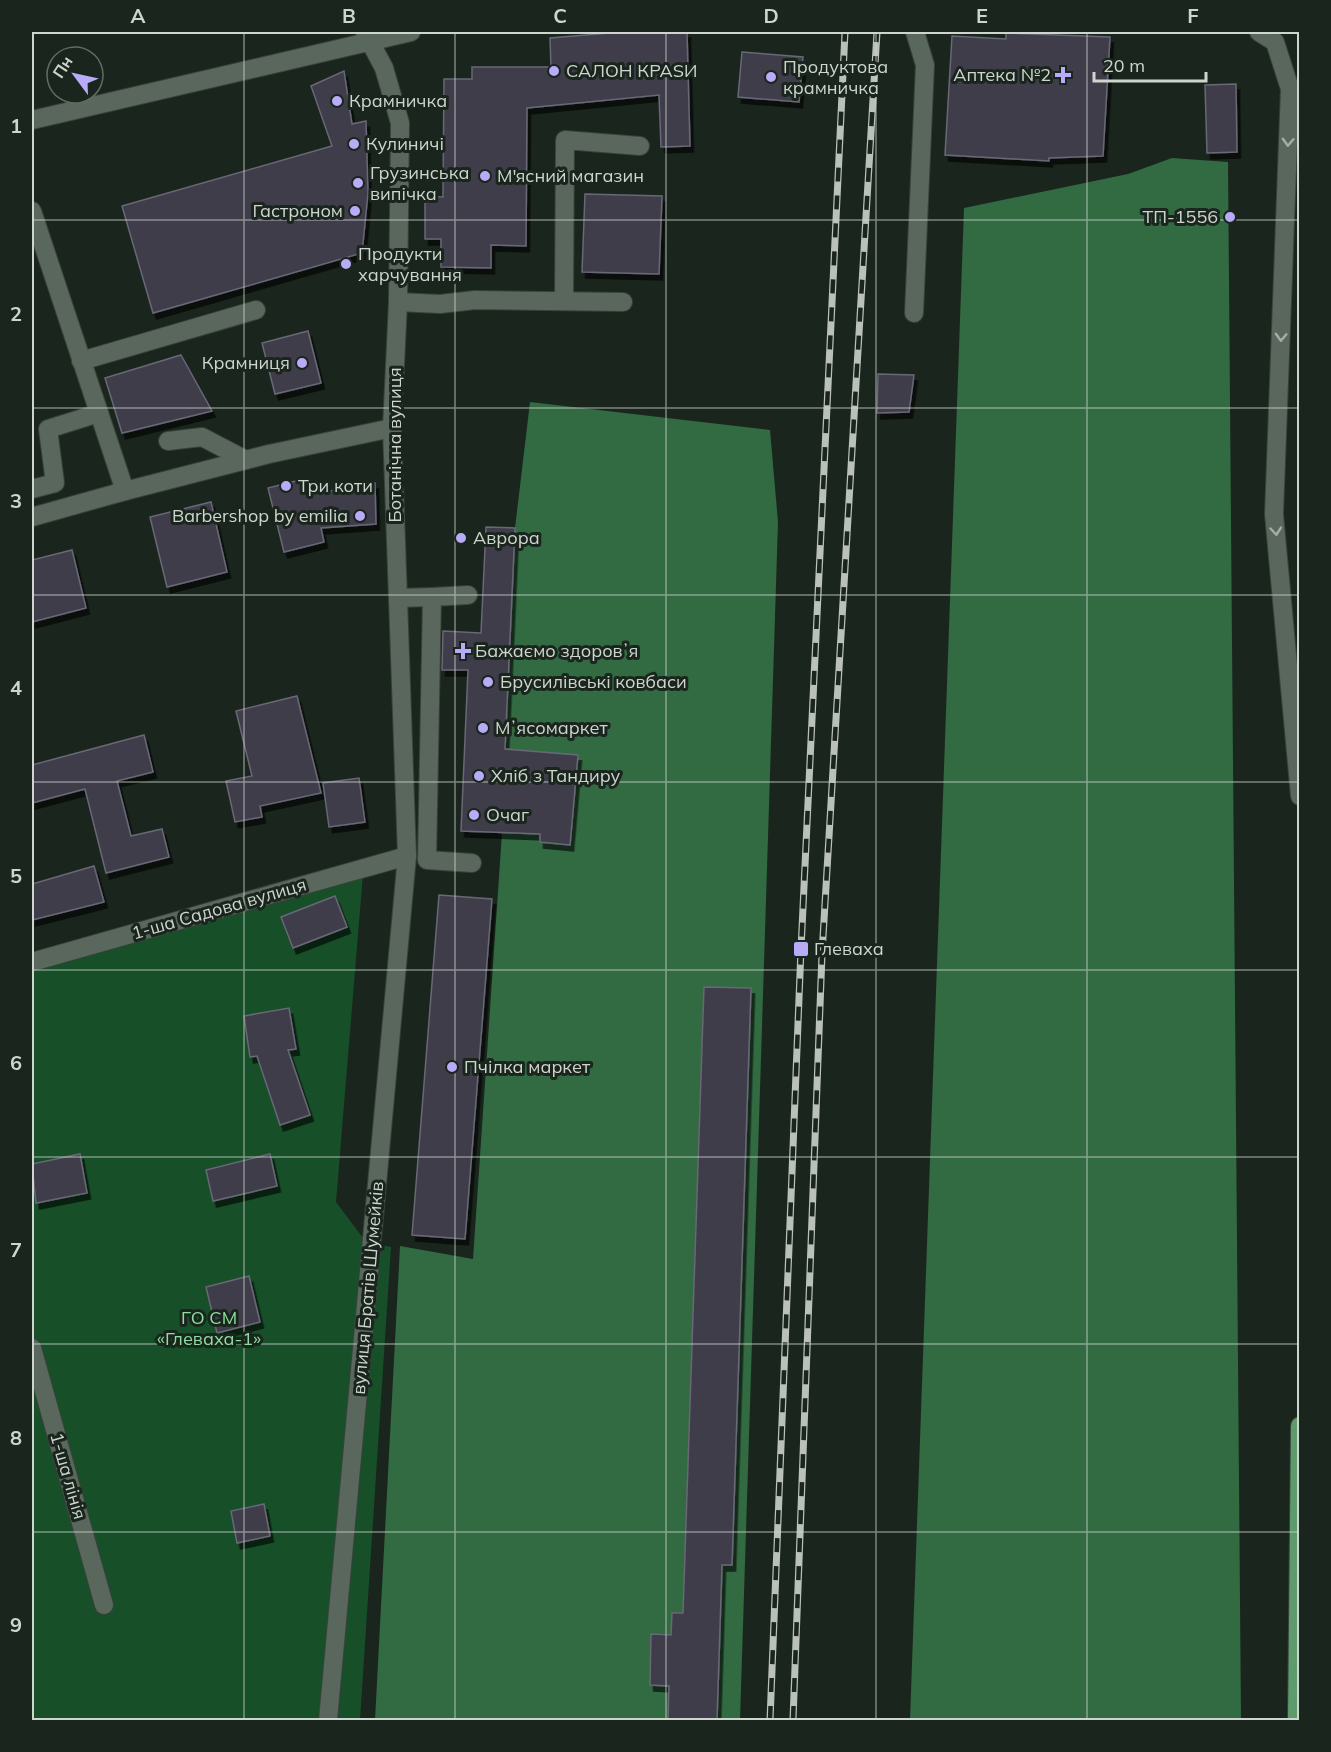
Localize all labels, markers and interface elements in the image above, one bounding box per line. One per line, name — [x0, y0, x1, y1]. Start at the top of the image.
text: A — [131, 3, 146, 28]
text: B — [342, 3, 356, 28]
text: C — [553, 3, 567, 28]
text: D — [763, 3, 779, 28]
text: E — [976, 3, 988, 28]
text: F — [1187, 3, 1199, 28]
north arrow — [45, 45, 105, 105]
scale bar — [1094, 45, 1206, 83]
text: Пн — [48, 52, 77, 82]
text: 20 m — [1103, 54, 1145, 77]
place label: Продуктова крамничка — [783, 55, 888, 99]
place label: САЛОН КРАSИ — [566, 59, 697, 82]
place label: Аптека №2 — [953, 63, 1051, 86]
marker: САЛОН КРАSИ — [547, 64, 561, 78]
marker: Аптека №2 — [1056, 68, 1070, 82]
marker: Продуктова крамничка — [764, 70, 778, 84]
place label: Крамничка — [349, 89, 447, 112]
marker: Крамничка — [330, 94, 344, 108]
text: 1 — [10, 113, 22, 138]
place label: Кулиничі — [366, 132, 444, 155]
marker: Кулиничі — [347, 137, 361, 151]
one-way arrow — [1282, 137, 1295, 146]
place label: Грузинська випічка — [370, 161, 469, 205]
place label: М'ясний магазин — [497, 164, 644, 187]
marker: М'ясний магазин — [478, 169, 492, 183]
marker: Грузинська випічка — [351, 176, 365, 190]
place label: Гастроном — [252, 199, 343, 222]
marker: Гастроном — [348, 204, 362, 218]
place label: ТП-1556 — [1142, 205, 1218, 228]
marker: ТП-1556 — [1223, 210, 1237, 224]
place label: Продукти харчування — [358, 242, 462, 286]
marker: Продукти харчування — [339, 257, 353, 271]
text: 2 — [10, 301, 22, 326]
one-way arrow — [1275, 332, 1287, 341]
place label: Крамниця — [202, 351, 290, 374]
marker: Крамниця — [295, 356, 309, 370]
street label: Ботанічна вулиця — [383, 367, 406, 523]
place label: Три коти — [298, 474, 373, 497]
marker: Три коти — [279, 479, 293, 493]
text: 3 — [10, 488, 22, 513]
place label: Barbershop by emilia — [172, 504, 348, 527]
marker: Barbershop by emilia — [353, 509, 367, 523]
place label: Аврора — [473, 526, 540, 549]
one-way arrow — [1269, 527, 1282, 536]
marker: Аврора — [454, 531, 468, 545]
place label: Бажаємо здоровʼя — [475, 639, 638, 662]
marker: Бажаємо здоровʼя — [456, 644, 470, 658]
place label: Брусилівські ковбаси — [500, 670, 687, 693]
text: 4 — [10, 675, 22, 700]
marker: Брусилівські ковбаси — [481, 675, 495, 689]
place label: Мʼясомаркет — [495, 716, 608, 739]
marker: Мʼясомаркет — [476, 721, 490, 735]
place label: Хліб з Тандиру — [491, 764, 621, 787]
marker: Хліб з Тандиру — [472, 769, 486, 783]
place label: Очаг — [486, 803, 529, 826]
marker: Очаг — [467, 808, 481, 822]
text: 5 — [10, 863, 22, 888]
street label: 1-ша Садова вулиця — [129, 873, 309, 944]
place label: Глеваха — [814, 937, 884, 960]
marker: Глеваха — [792, 940, 810, 958]
text: 6 — [10, 1050, 22, 1075]
place label: Пчілка маркет — [464, 1055, 591, 1078]
marker: Пчілка маркет — [445, 1060, 459, 1074]
street label: вулиця Братів Шумейків — [347, 1180, 388, 1395]
text: 7 — [10, 1237, 22, 1262]
park label: ГО СМ «Глеваха-1» — [157, 1306, 261, 1350]
text: 8 — [10, 1425, 22, 1450]
street label: 1-ша лінія — [45, 1430, 92, 1522]
text: 9 — [10, 1612, 22, 1637]

